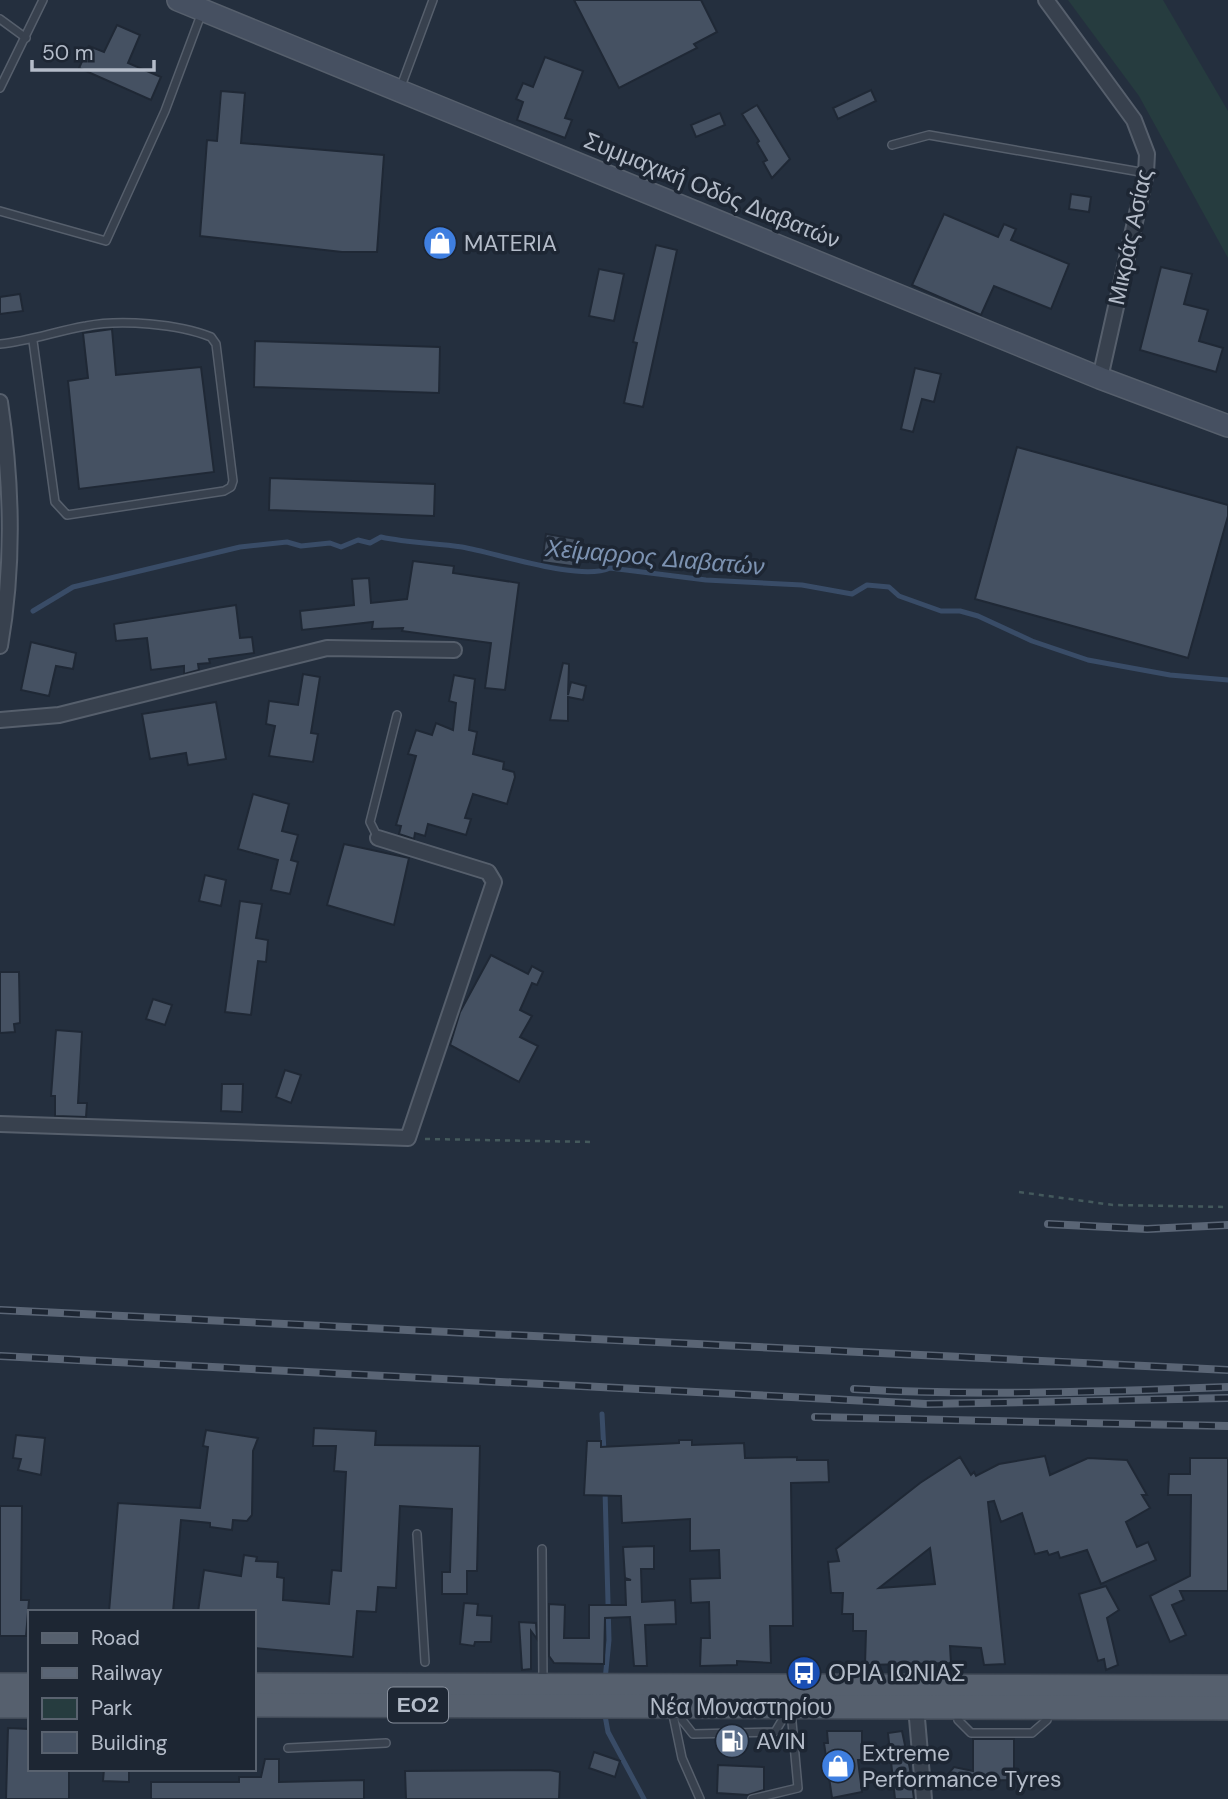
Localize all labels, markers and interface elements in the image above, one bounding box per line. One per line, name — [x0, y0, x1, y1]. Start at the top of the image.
scale bar — [32, 28, 154, 72]
text: 50 m — [42, 39, 93, 67]
street label: Συμμαχική Οδός Διαβατών — [580, 125, 844, 255]
street label: Μικράς Ασίας — [1101, 166, 1159, 308]
shop icon: MATERIA — [421, 224, 459, 262]
place label: MATERIA — [464, 228, 557, 258]
water label: Χείμαρρος Διαβατών — [543, 532, 766, 582]
legend — [28, 1610, 256, 1771]
text: Road — [91, 1624, 140, 1652]
bus stop icon: ΟΡΙΑ ΙΩΝΙΑΣ — [785, 1654, 823, 1692]
place label: ΟΡΙΑ ΙΩΝΙΑΣ — [828, 1658, 965, 1688]
text: Railway — [91, 1659, 163, 1687]
road number: ΕΟ2 — [388, 1688, 448, 1722]
street label: Νέα Μοναστηρίου — [650, 1692, 832, 1722]
text: Park — [91, 1694, 133, 1722]
fuel station icon: AVIN — [713, 1722, 751, 1760]
place label: AVIN — [756, 1726, 806, 1756]
text: Building — [91, 1729, 168, 1757]
place label: Extreme Performance Tyres — [862, 1738, 1062, 1794]
shop icon: Extreme Performance Tyres — [819, 1747, 857, 1785]

